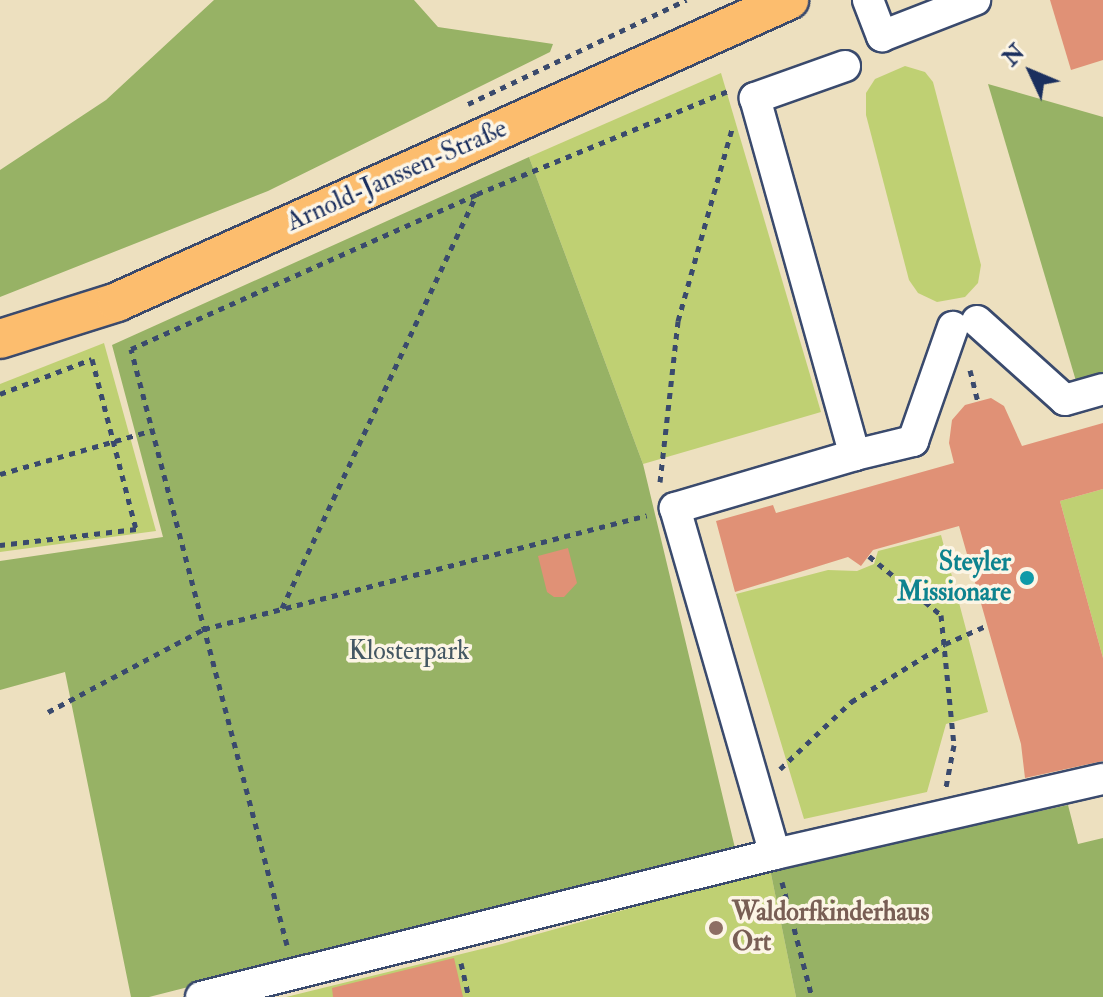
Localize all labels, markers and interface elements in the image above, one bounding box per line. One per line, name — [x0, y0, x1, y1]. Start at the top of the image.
north arrow — [991, 32, 1071, 112]
text: N — [997, 39, 1031, 72]
street label: Arnold-Janssen-Straße — [282, 113, 512, 239]
place label: Steyler Missionare — [897, 547, 1011, 608]
marker: Steyler Missionare — [1018, 569, 1036, 587]
park label: Klosterpark — [349, 636, 469, 668]
place label: Waldorfkinderhaus Ort — [732, 897, 929, 958]
marker: Waldorfkinderhaus Ort — [707, 919, 725, 937]

